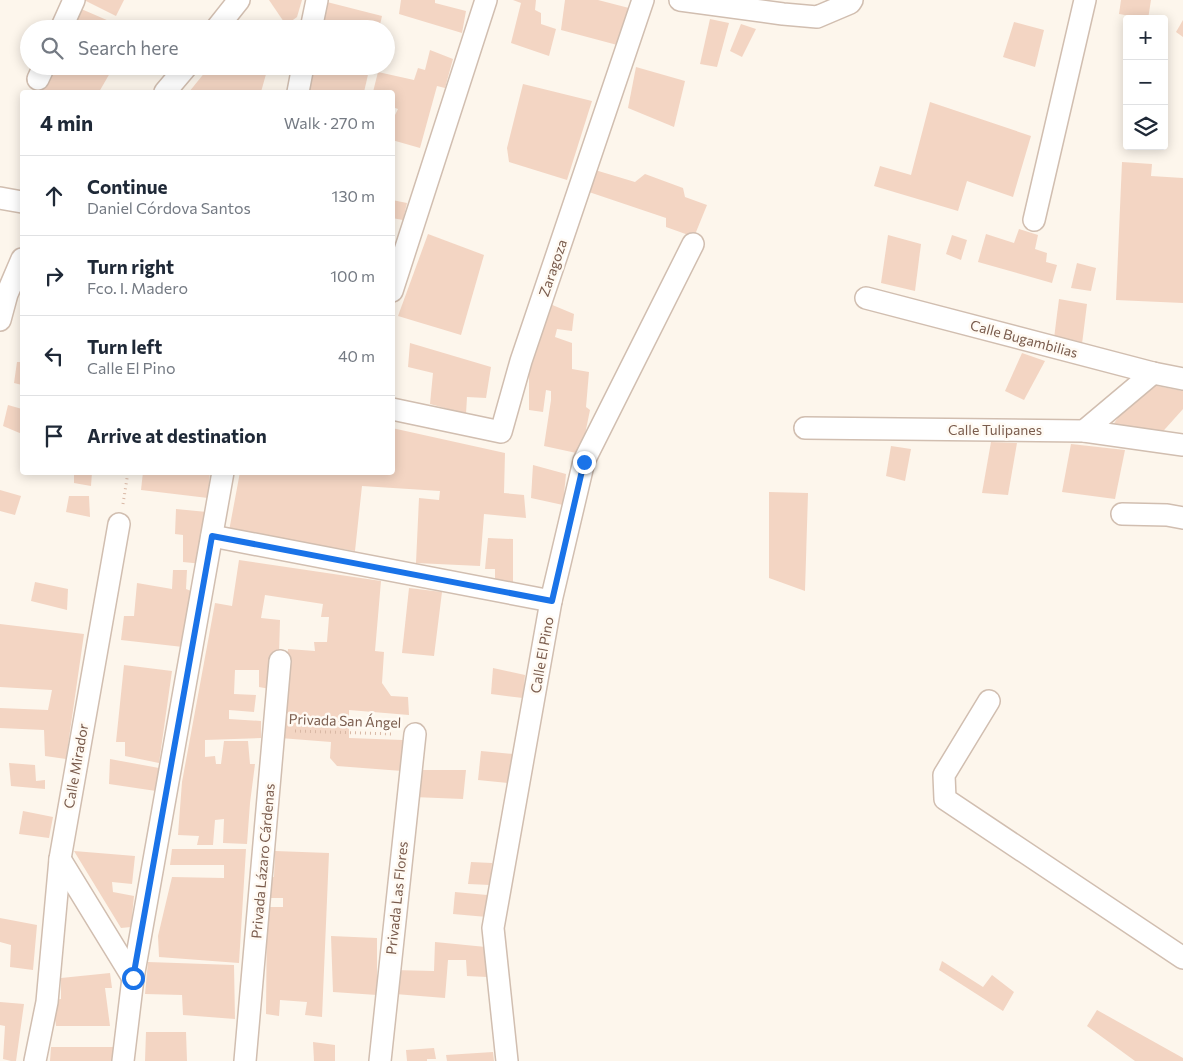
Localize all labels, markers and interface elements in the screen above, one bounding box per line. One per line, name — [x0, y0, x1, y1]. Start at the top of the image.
map controls — [1123, 15, 1168, 150]
button: + — [1123, 15, 1168, 60]
search box — [20, 20, 395, 75]
icon: search — [38, 34, 66, 62]
text: Search here — [78, 36, 178, 59]
button: − — [1123, 60, 1168, 105]
button: layers — [1123, 105, 1168, 150]
text: 4 min — [40, 110, 93, 135]
text: Walk · 270 m — [284, 113, 375, 132]
text: Continue — [87, 175, 167, 198]
icon: ahead — [40, 182, 68, 210]
text: 130 m — [332, 186, 375, 205]
text: Daniel Córdova Santos — [87, 198, 251, 217]
street label: Zaragoza — [535, 237, 570, 299]
text: Turn right — [87, 255, 174, 278]
icon: right — [40, 262, 68, 290]
text: 100 m — [330, 266, 375, 285]
text: Fco. I. Madero — [87, 278, 188, 297]
street label: Calle Bugambilias — [968, 316, 1080, 361]
text: Turn left — [87, 335, 162, 358]
icon: left — [40, 342, 68, 370]
text: 40 m — [338, 346, 375, 365]
text: Calle El Pino — [87, 358, 175, 377]
street label: Calle Tulipanes — [948, 421, 1042, 438]
icon: arrive — [40, 422, 68, 450]
text: Arrive at destination — [87, 424, 267, 447]
route end — [573, 451, 596, 474]
street label: Calle El Pino — [526, 615, 557, 695]
street label: Privada San Ángel — [288, 710, 402, 731]
street label: Calle Mirador — [60, 722, 91, 810]
street label: Privada Lázaro Cárdenas — [247, 783, 278, 939]
street label: Privada Las Flores — [382, 840, 411, 955]
route start — [122, 967, 145, 990]

